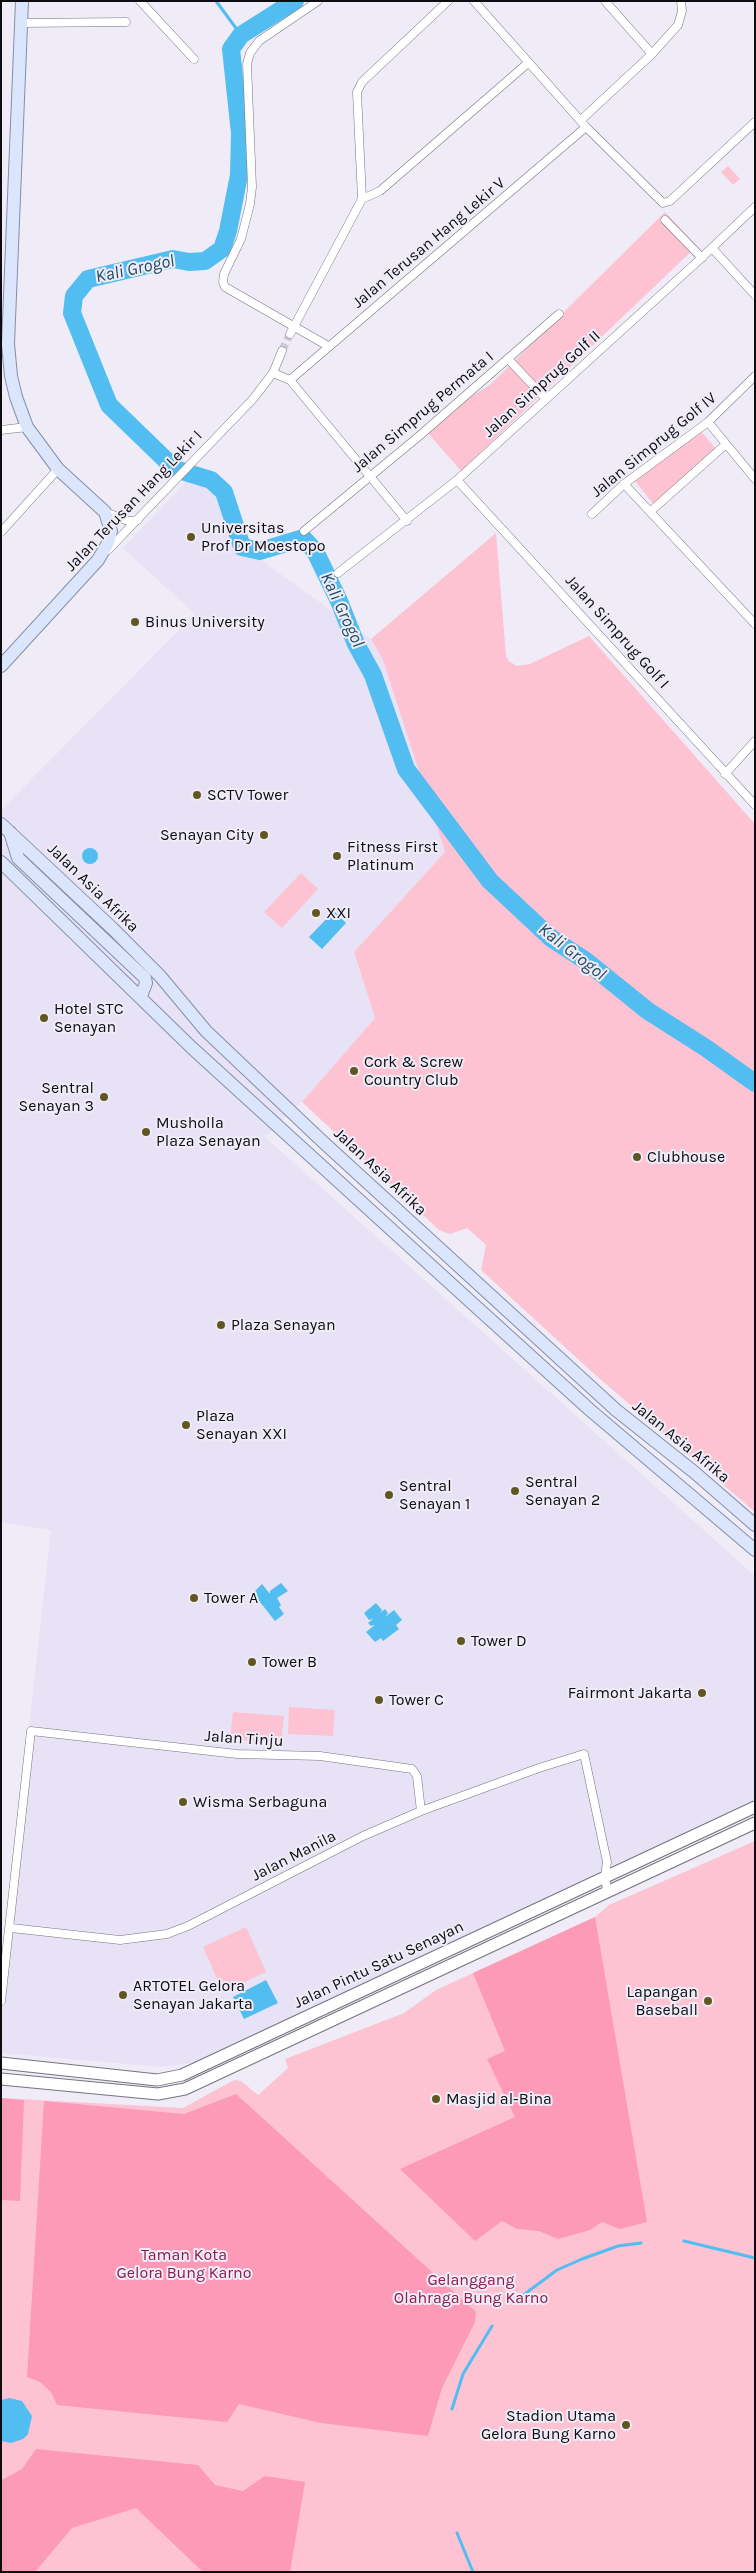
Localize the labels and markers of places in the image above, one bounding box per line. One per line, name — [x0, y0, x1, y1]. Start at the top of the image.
place label: Universitas Prof Dr Moestopo — [201, 518, 326, 556]
marker: Universitas Prof Dr Moestopo — [185, 531, 197, 543]
place label: Binus University — [145, 612, 265, 632]
marker: Binus University — [129, 616, 141, 628]
place label: SCTV Tower — [207, 785, 288, 805]
marker: SCTV Tower — [191, 789, 203, 801]
place label: Senayan City — [160, 825, 254, 845]
marker: Senayan City — [258, 829, 270, 841]
place label: Fitness First Platinum — [347, 837, 438, 875]
marker: Fitness First Platinum — [331, 850, 343, 862]
place label: XXI — [326, 903, 351, 923]
marker: XXI — [310, 907, 322, 919]
place label: Hotel STC Senayan — [54, 999, 123, 1037]
marker: Hotel STC Senayan — [38, 1012, 50, 1024]
place label: Cork & Screw Country Club — [364, 1052, 463, 1090]
marker: Cork & Screw Country Club — [348, 1065, 360, 1077]
place label: Sentral Senayan 3 — [18, 1078, 94, 1116]
marker: Sentral Senayan 3 — [98, 1091, 110, 1103]
place label: Musholla Plaza Senayan — [156, 1113, 261, 1151]
marker: Musholla Plaza Senayan — [140, 1126, 152, 1138]
place label: Clubhouse — [647, 1147, 725, 1167]
marker: Clubhouse — [631, 1151, 643, 1163]
place label: Plaza Senayan — [231, 1315, 336, 1335]
marker: Plaza Senayan — [215, 1319, 227, 1331]
place label: Plaza Senayan XXI — [196, 1406, 287, 1444]
marker: Plaza Senayan XXI — [180, 1419, 192, 1431]
place label: Sentral Senayan 2 — [525, 1472, 600, 1510]
place label: Sentral Senayan 1 — [399, 1476, 470, 1514]
marker: Sentral Senayan 2 — [509, 1485, 521, 1497]
marker: Sentral Senayan 1 — [383, 1489, 395, 1501]
place label: Tower A — [204, 1588, 258, 1608]
marker: Tower A — [188, 1592, 200, 1604]
place label: Tower D — [471, 1631, 526, 1651]
marker: Tower D — [455, 1635, 467, 1647]
place label: Tower B — [262, 1652, 317, 1672]
marker: Tower B — [246, 1656, 258, 1668]
place label: Fairmont Jakarta — [568, 1683, 692, 1703]
marker: Fairmont Jakarta — [696, 1687, 708, 1699]
place label: Tower C — [389, 1690, 444, 1710]
marker: Tower C — [373, 1694, 385, 1706]
place label: Wisma Serbaguna — [193, 1792, 327, 1812]
marker: Wisma Serbaguna — [177, 1796, 189, 1808]
place label: ARTOTEL Gelora Senayan Jakarta — [133, 1976, 253, 2014]
place label: Lapangan Baseball — [626, 1982, 698, 2020]
marker: ARTOTEL Gelora Senayan Jakarta — [117, 1989, 129, 2001]
marker: Lapangan Baseball — [702, 1995, 714, 2007]
place label: Masjid al-Bina — [446, 2089, 552, 2109]
marker: Masjid al-Bina — [430, 2093, 442, 2105]
place label: Stadion Utama Gelora Bung Karno — [481, 2406, 616, 2444]
marker: Stadion Utama Gelora Bung Karno — [620, 2419, 632, 2431]

